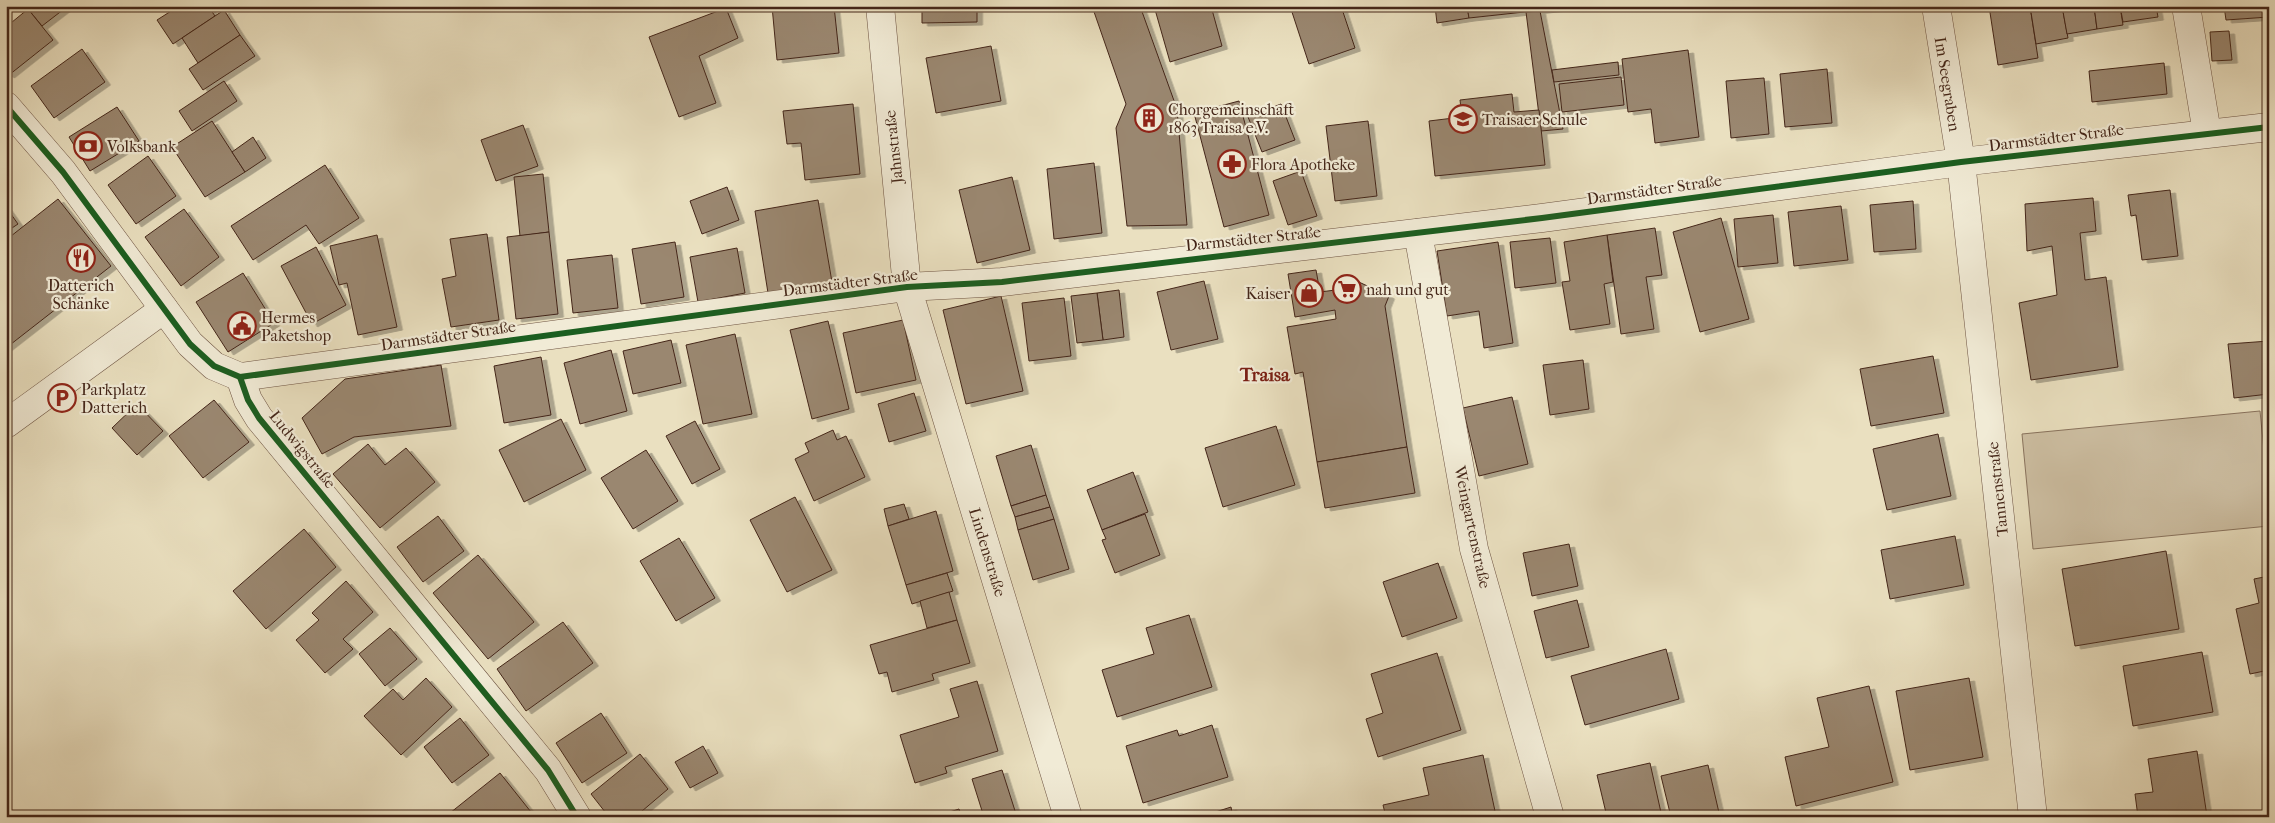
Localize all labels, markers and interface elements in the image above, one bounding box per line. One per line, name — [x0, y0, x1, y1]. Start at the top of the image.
street label: Im Seegraben — [1931, 35, 1964, 133]
place label: Chorgemeinschaft 1863 Traisa e.V. — [1168, 100, 1295, 137]
building icon: Chorgemeinschaft 1863 Traisa e.V. — [1134, 103, 1164, 133]
school or university icon: Traisaer Schule — [1448, 104, 1478, 134]
street label: Jahnstraße — [880, 109, 907, 187]
place label: Traisaer Schule — [1482, 110, 1587, 129]
street label: Darmstädter Straße — [1987, 120, 2125, 155]
bank icon: Volksbank — [73, 131, 103, 161]
place label: Volksbank — [106, 137, 177, 156]
pharmacy icon: Flora Apotheke — [1217, 149, 1247, 179]
place label: Flora Apotheke — [1251, 155, 1355, 174]
street label: Darmstädter Straße — [1585, 171, 1723, 208]
street label: Darmstädter Straße — [1184, 222, 1322, 255]
restaurant icon: Datterich Schänke — [66, 243, 96, 273]
street label: Darmstädter Straße — [781, 265, 919, 300]
supermarket icon: nah und gut — [1332, 274, 1362, 304]
place label: Datterich Schänke — [48, 276, 114, 313]
shop icon: Kaiser — [1294, 278, 1324, 308]
place label: nah und gut — [1366, 280, 1449, 299]
place label: Kaiser — [1245, 284, 1290, 303]
place label: Hermes Paketshop — [261, 308, 331, 345]
public building icon: Hermes Paketshop — [227, 311, 257, 341]
street label: Darmstädter Straße — [379, 317, 517, 354]
district label: Traisa — [1239, 364, 1291, 386]
place label: Parkplatz Datterich — [81, 380, 147, 417]
parking icon: Parkplatz Datterich — [47, 383, 77, 413]
street label: Ludwigstraße — [265, 406, 340, 492]
street label: Tannenstraße — [1983, 441, 2012, 537]
street label: Weingartenstraße — [1450, 463, 1495, 590]
street label: Lindenstraße — [965, 505, 1010, 599]

